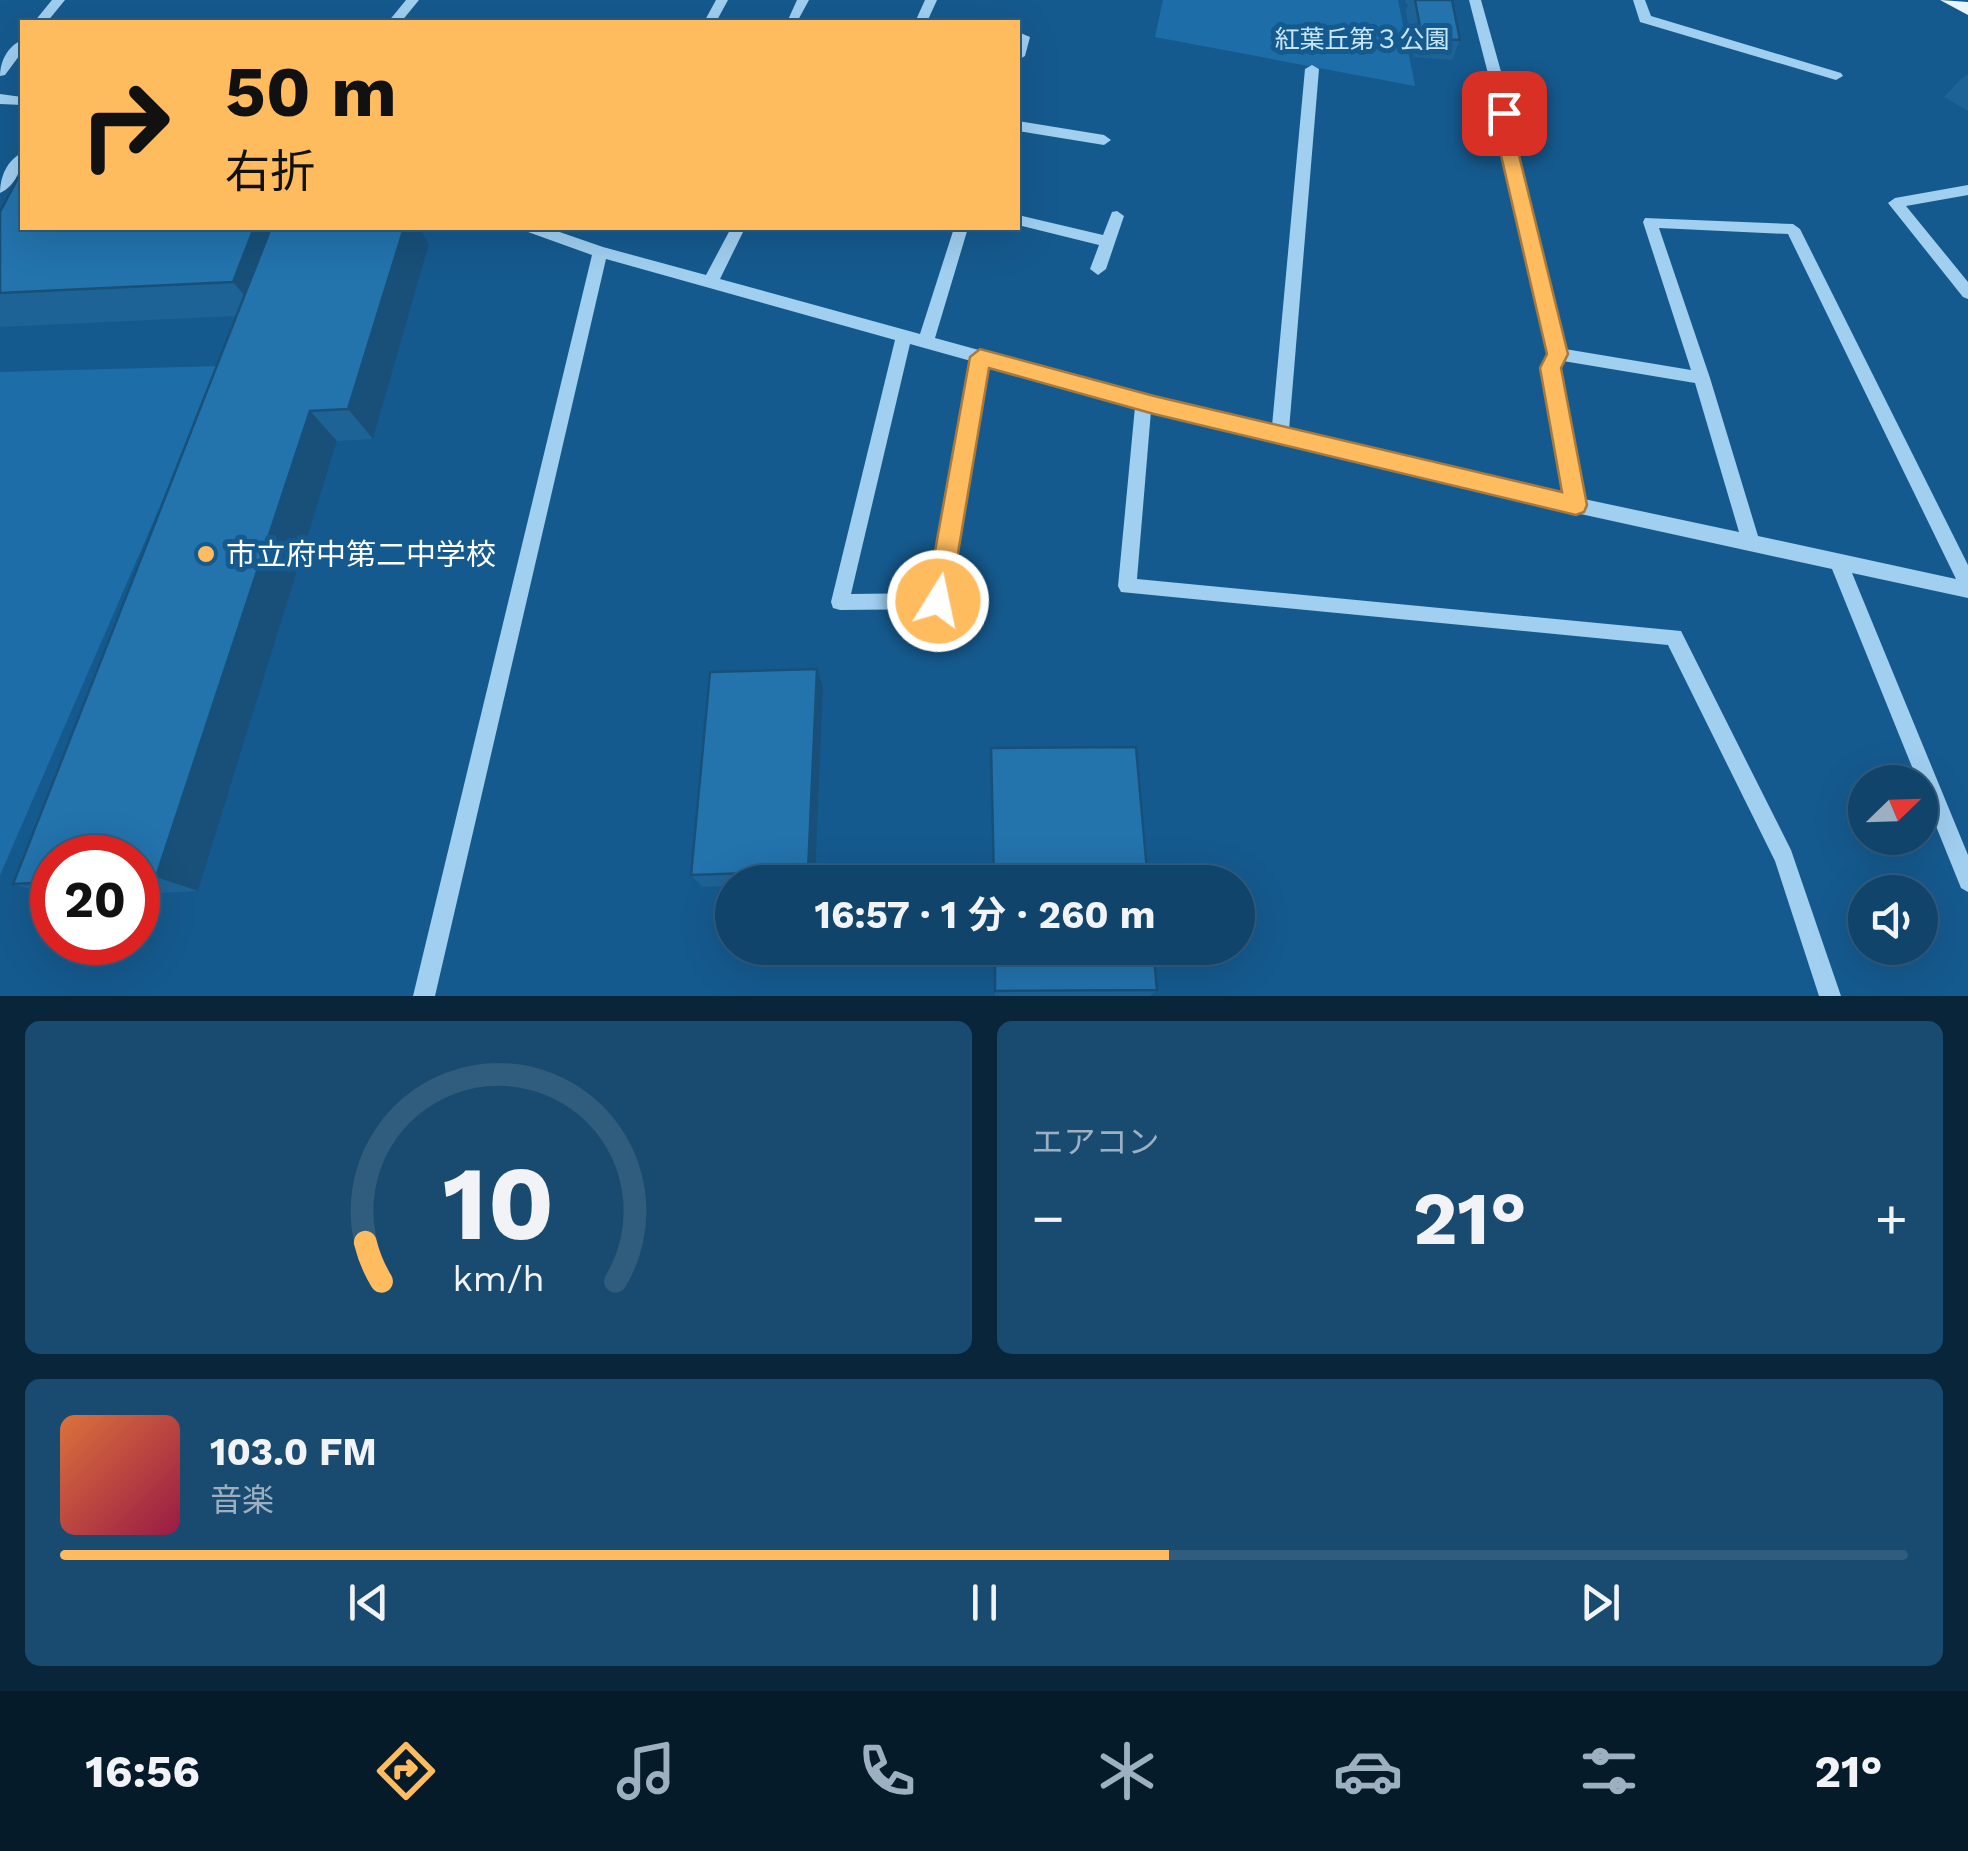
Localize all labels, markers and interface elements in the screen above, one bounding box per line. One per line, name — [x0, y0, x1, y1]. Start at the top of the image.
park label: 紅葉丘第３公園 — [1274, 25, 1450, 54]
text: 50 m — [225, 51, 397, 133]
icon: right — [60, 60, 190, 190]
pin — [1462, 71, 1547, 156]
icon: arrive — [1477, 86, 1532, 141]
text: 右折 — [225, 145, 315, 198]
place label: 市立府中第二中学校 — [226, 537, 496, 572]
marker: 市立府中第二中学校 — [195, 543, 217, 565]
position arrow — [886, 549, 990, 653]
north arrow — [1848, 765, 1938, 855]
map controls — [1848, 765, 1938, 965]
speed limit sign: 20 — [30, 835, 160, 965]
button: sound — [1848, 875, 1938, 965]
text: 16:57 · 1 分 · 260 m — [815, 893, 1155, 937]
text: エアコン — [1032, 1123, 1160, 1161]
text: 10 — [442, 1142, 554, 1264]
text: 21° — [1413, 1174, 1527, 1262]
text: − — [1032, 1186, 1065, 1250]
text: + — [1875, 1186, 1908, 1250]
text: km/h — [452, 1258, 544, 1300]
text: 103.0 FM — [210, 1430, 377, 1474]
text: 音楽 — [210, 1481, 274, 1519]
icon: previous — [341, 1575, 396, 1630]
icon: pause — [957, 1575, 1012, 1630]
icon: next — [1573, 1575, 1628, 1630]
icon: directions — [371, 1736, 441, 1806]
icon: music — [611, 1736, 681, 1806]
icon: phone — [852, 1736, 922, 1806]
icon: climate — [1092, 1736, 1162, 1806]
icon: car — [1333, 1736, 1403, 1806]
icon: filters — [1574, 1736, 1644, 1806]
text: 16:56 — [85, 1745, 200, 1798]
text: 21° — [1814, 1745, 1883, 1798]

